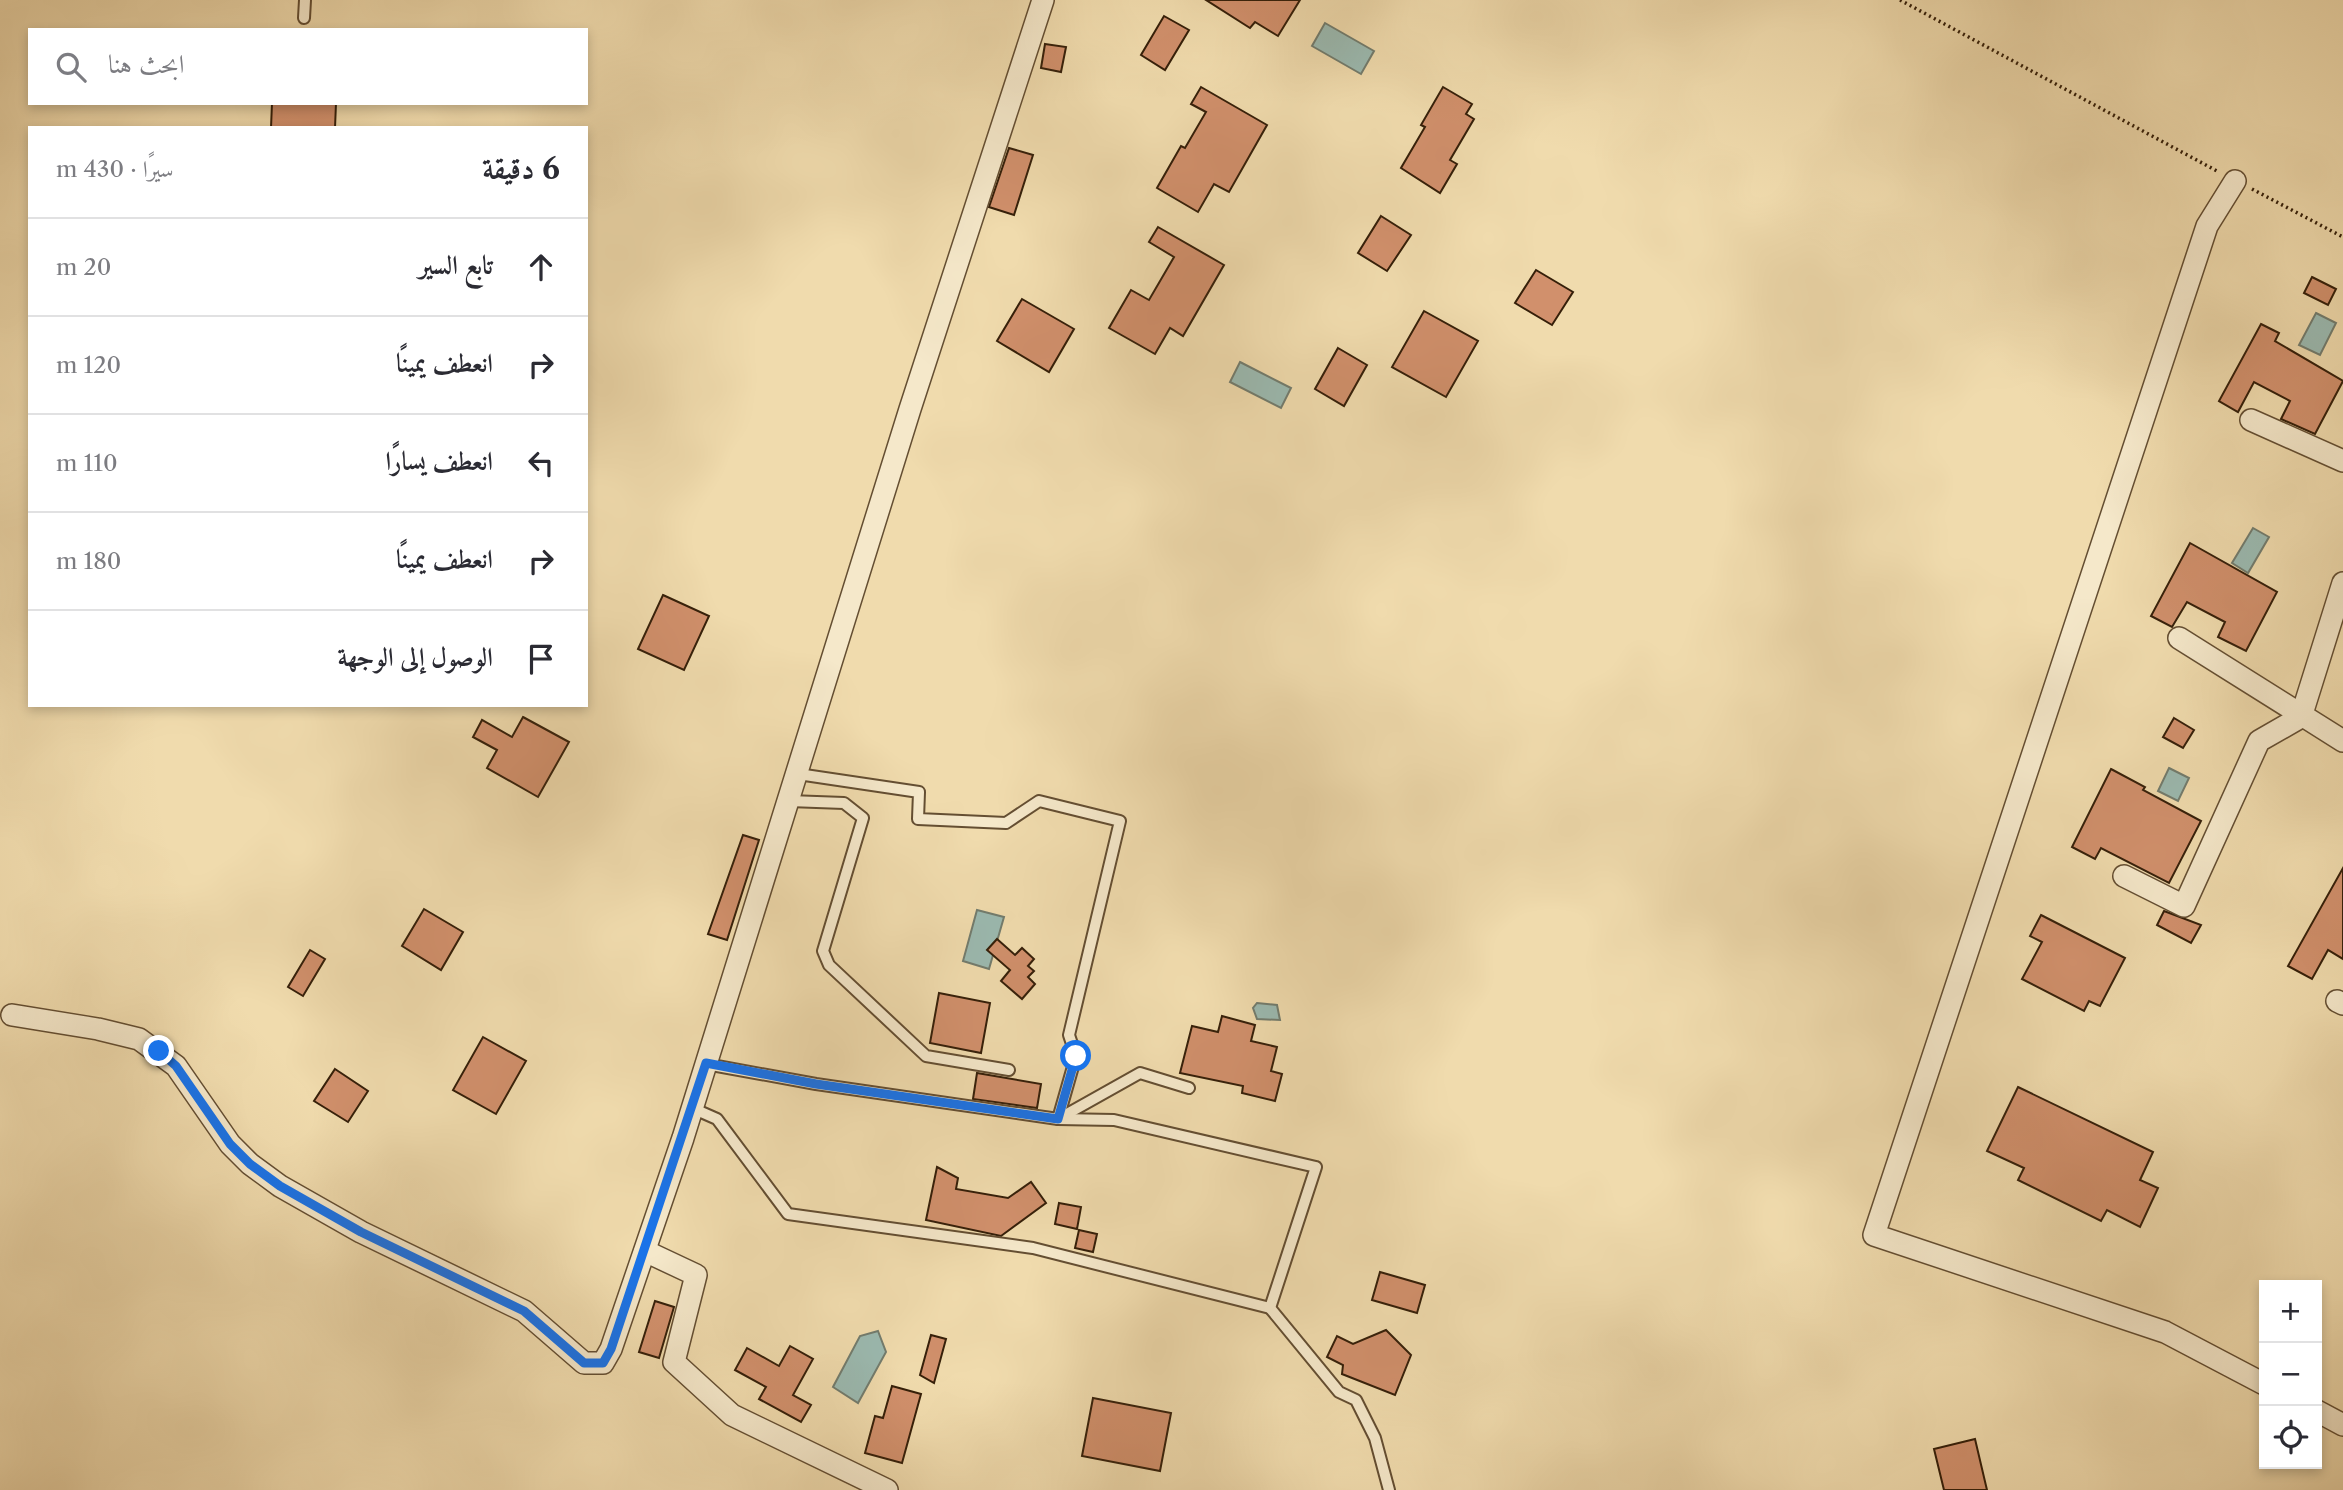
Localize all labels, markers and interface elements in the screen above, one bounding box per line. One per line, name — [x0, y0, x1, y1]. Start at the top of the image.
search box — [28, 28, 588, 105]
icon: search — [52, 48, 90, 86]
text: ابحث هنا — [108, 48, 184, 80]
text: 6 دقيقة — [482, 150, 560, 187]
text: سيرًا · 430 m — [56, 155, 174, 183]
icon: ahead — [522, 248, 560, 286]
text: تابع السير — [419, 249, 493, 281]
text: 20 m — [56, 253, 111, 281]
icon: right — [522, 346, 560, 384]
text: انعطف يمينًا — [396, 347, 493, 379]
text: 120 m — [56, 351, 121, 379]
icon: left — [522, 444, 560, 482]
text: انعطف يسارًا — [385, 445, 493, 477]
text: 110 m — [56, 449, 117, 477]
icon: right — [522, 542, 560, 580]
text: انعطف يمينًا — [396, 543, 493, 575]
text: 180 m — [56, 547, 121, 575]
icon: arrive — [522, 640, 560, 678]
text: الوصول إلى الوجهة — [338, 641, 493, 673]
route end — [143, 1035, 174, 1066]
route start — [1060, 1040, 1091, 1071]
map controls — [2259, 1280, 2322, 1469]
button: + — [2259, 1280, 2322, 1343]
button: − — [2259, 1343, 2322, 1406]
button: locate — [2259, 1406, 2322, 1469]

